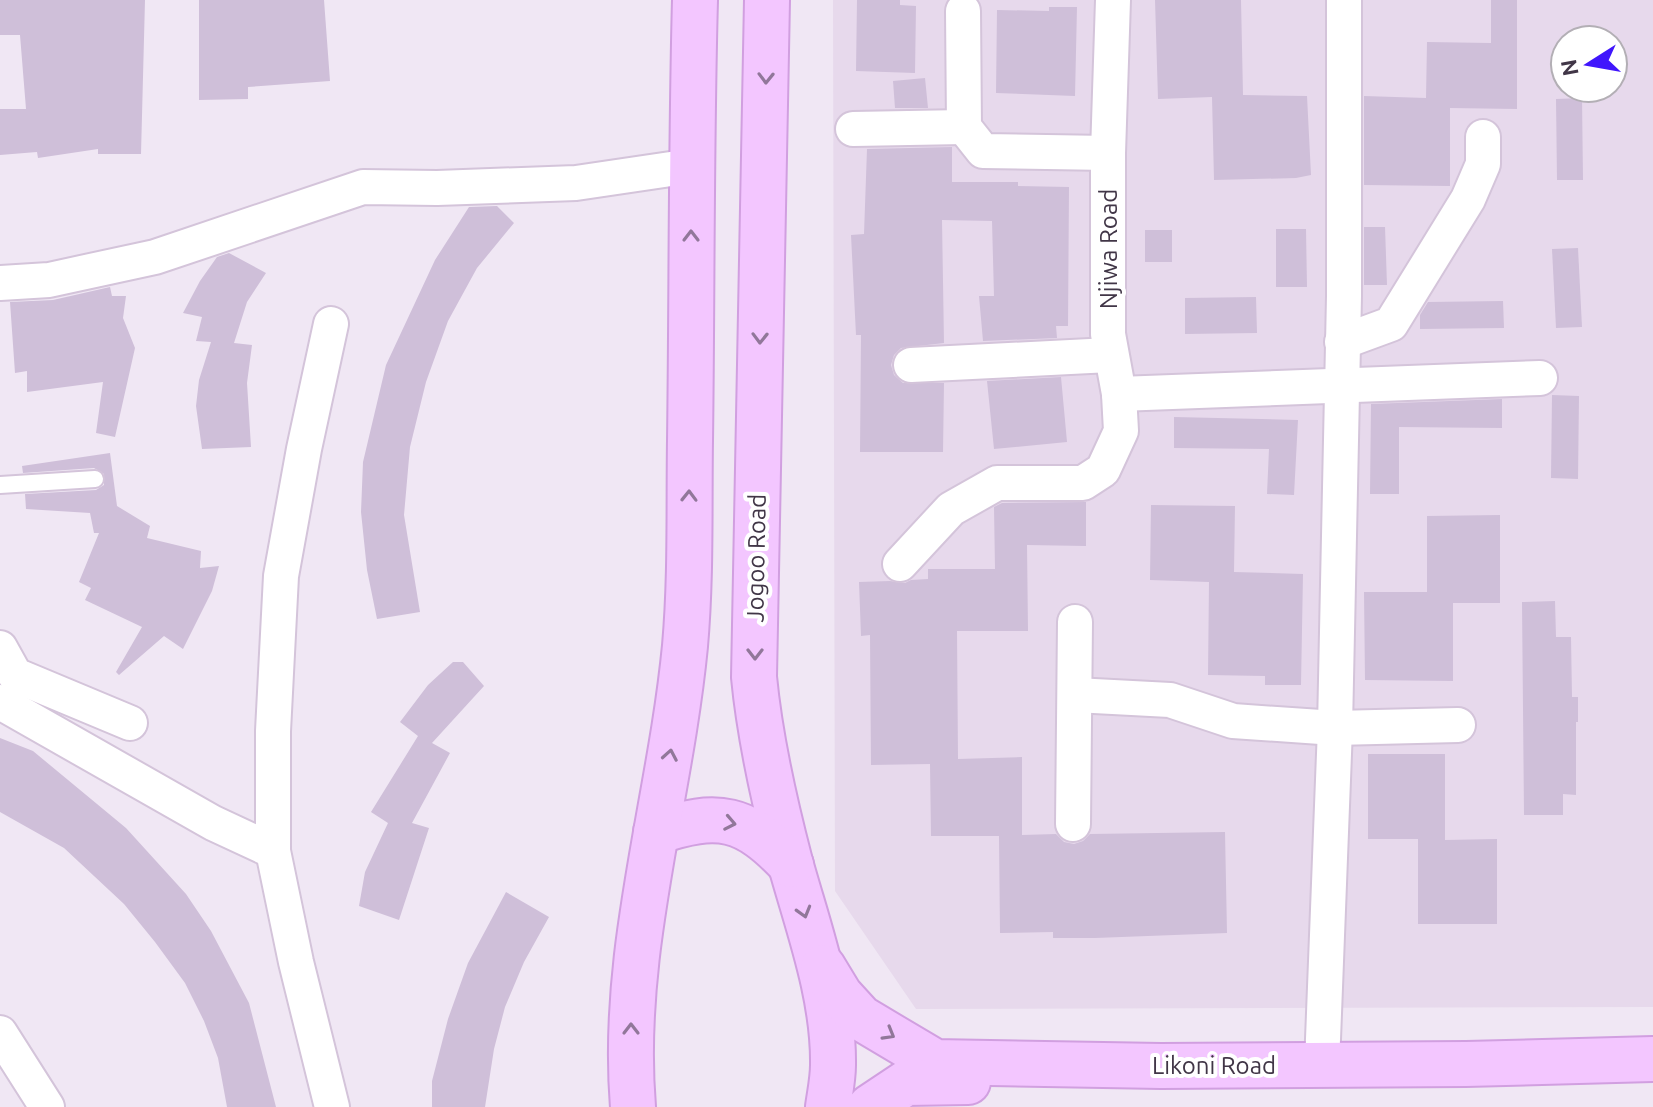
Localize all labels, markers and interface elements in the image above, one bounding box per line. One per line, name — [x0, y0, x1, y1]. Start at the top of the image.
north arrow — [1549, 24, 1629, 104]
text: N — [1555, 57, 1583, 78]
one-way arrow — [757, 72, 774, 85]
street label: Njiwa Road — [1095, 189, 1122, 309]
one-way arrow — [682, 229, 700, 242]
one-way arrow — [752, 332, 769, 345]
one-way arrow — [681, 489, 698, 502]
street label: Jogoo Road — [741, 494, 771, 622]
one-way arrow — [746, 648, 764, 661]
one-way arrow — [661, 749, 678, 762]
one-way arrow — [723, 814, 737, 831]
one-way arrow — [795, 904, 811, 918]
one-way arrow — [622, 1022, 640, 1035]
one-way arrow — [880, 1024, 895, 1040]
street label: Likoni Road — [1152, 1052, 1276, 1079]

